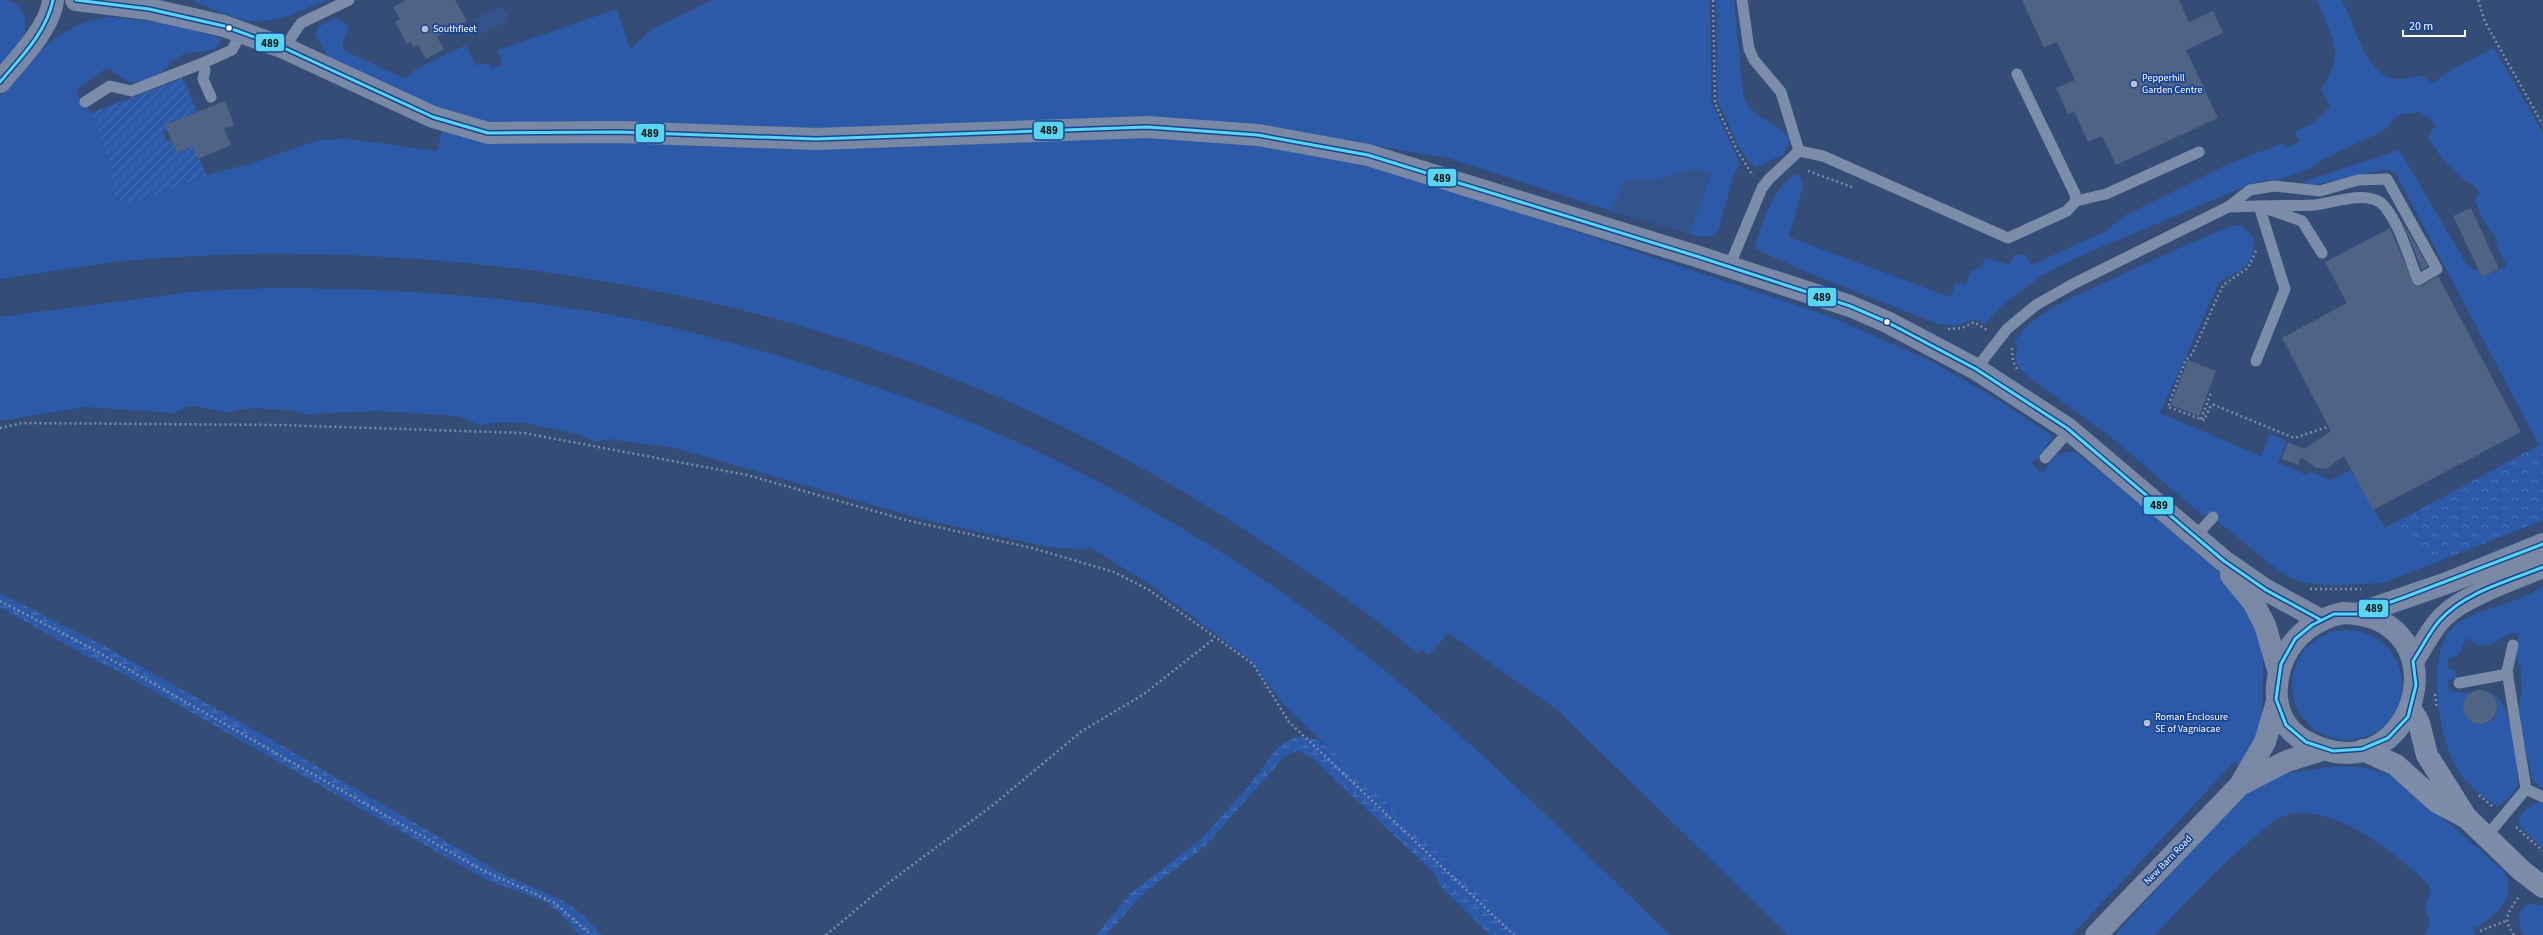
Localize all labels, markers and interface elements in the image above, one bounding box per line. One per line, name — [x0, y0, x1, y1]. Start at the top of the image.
scale bar — [2403, 12, 2465, 38]
text: 20 m — [2409, 18, 2433, 35]
place label: Southfleet — [433, 22, 477, 36]
unlabelled marker — [224, 23, 234, 33]
marker: Southfleet — [420, 24, 430, 34]
line badge: 489 — [255, 33, 285, 52]
text: 489 — [261, 36, 279, 51]
place label: Pepperhill Garden Centre — [2142, 71, 2202, 97]
marker: Pepperhill Garden Centre — [2129, 79, 2139, 89]
line badge: 489 — [1033, 121, 1064, 140]
line badge: 489 — [635, 123, 665, 143]
text: 489 — [1040, 123, 1058, 138]
text: 489 — [641, 126, 659, 141]
line badge: 489 — [1427, 168, 1457, 187]
text: 489 — [1433, 171, 1451, 186]
line badge: 489 — [1807, 287, 1837, 307]
text: 489 — [1813, 290, 1831, 305]
unlabelled marker — [1882, 317, 1892, 327]
line badge: 489 — [2143, 496, 2174, 515]
text: 489 — [2150, 498, 2168, 513]
line badge: 489 — [2358, 599, 2389, 618]
text: 489 — [2365, 601, 2383, 616]
place label: Roman Enclosure SE of Vagniacae — [2155, 710, 2228, 736]
marker: Roman Enclosure SE of Vagniacae — [2142, 718, 2152, 728]
street label: New Barn Road — [2141, 832, 2195, 888]

